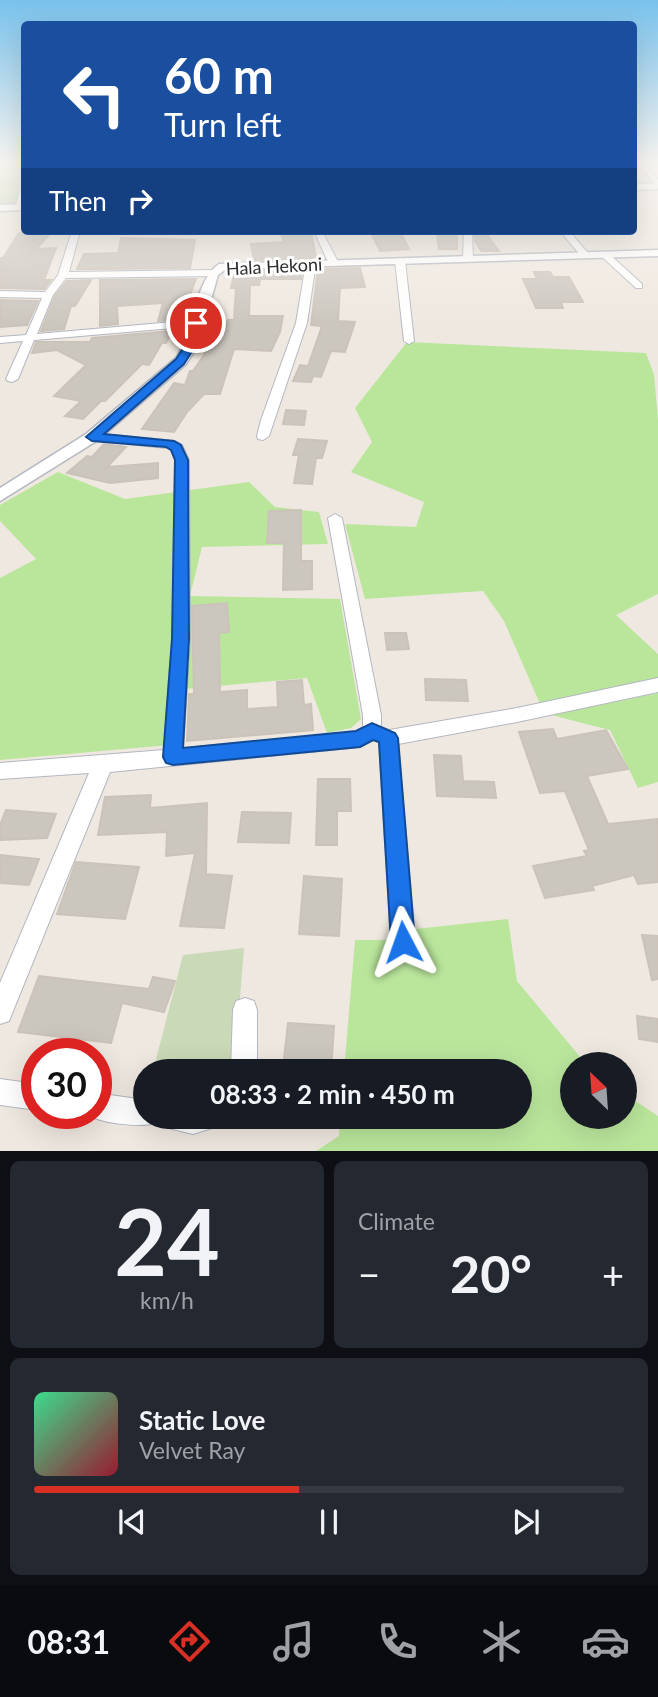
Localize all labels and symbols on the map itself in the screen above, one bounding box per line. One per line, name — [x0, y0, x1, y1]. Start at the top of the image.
street label: Hala Hekoni — [225, 252, 323, 280]
pin — [166, 293, 226, 353]
position arrow — [366, 905, 440, 979]
speed limit sign: 30 — [21, 1038, 112, 1129]
north arrow — [560, 1052, 637, 1129]

